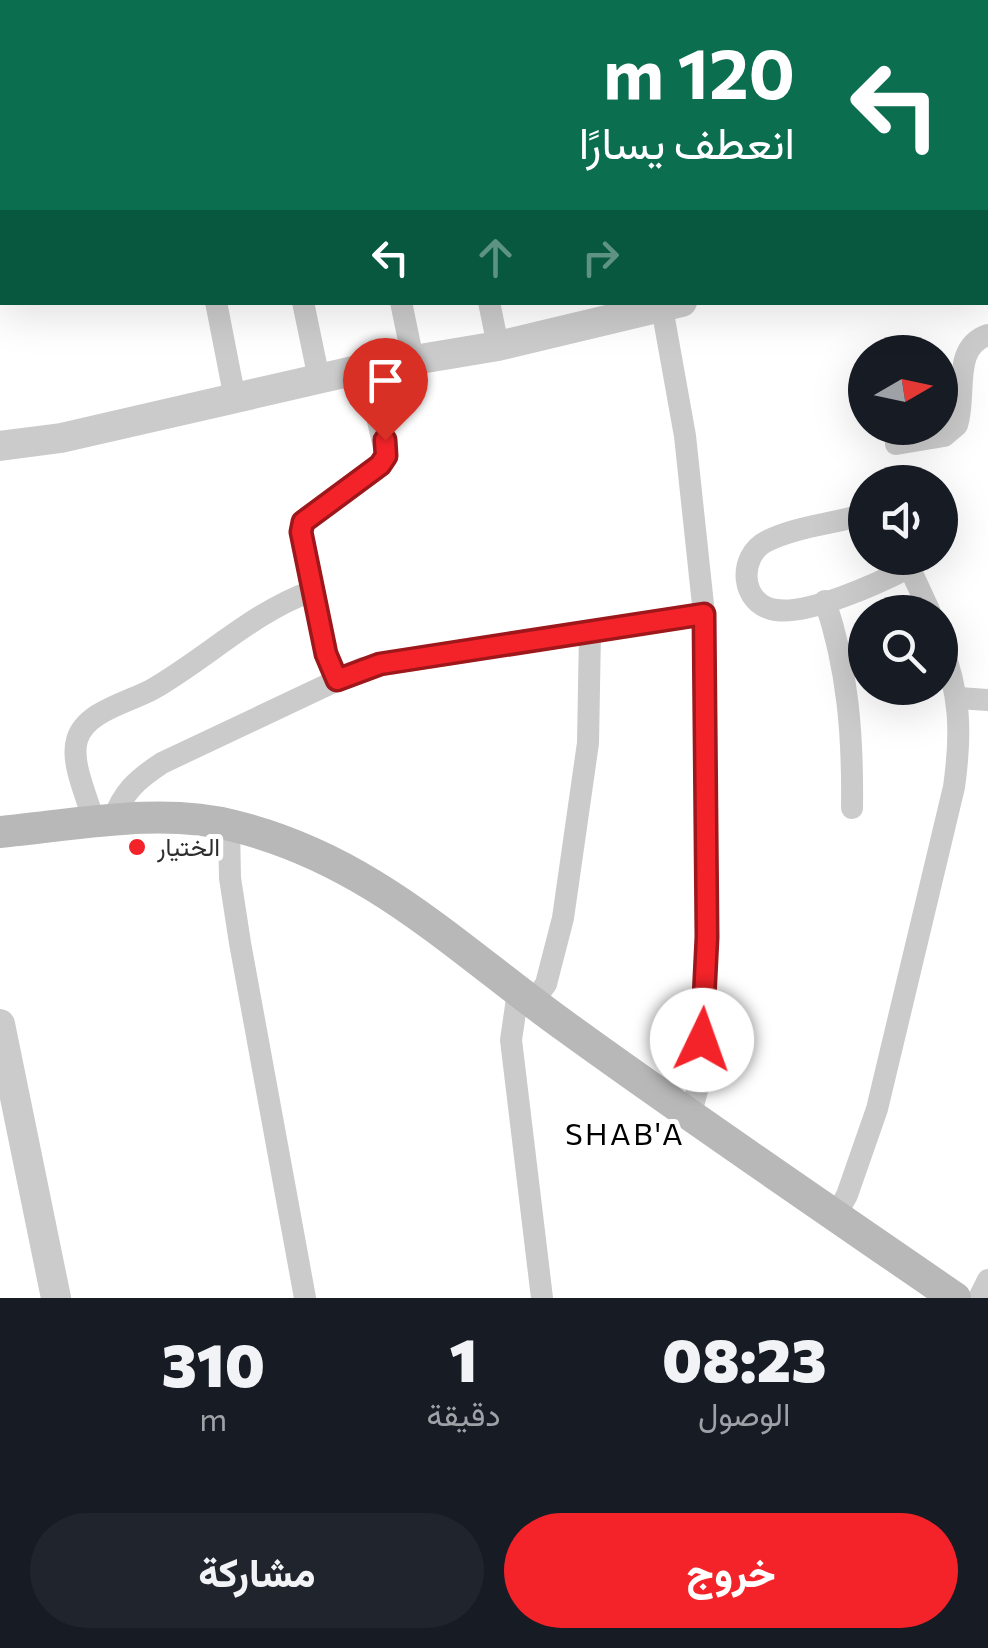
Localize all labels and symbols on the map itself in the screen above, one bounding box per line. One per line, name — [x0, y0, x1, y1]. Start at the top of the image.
north arrow — [848, 335, 958, 445]
pin — [343, 338, 428, 441]
place label: الختيار — [156, 831, 220, 863]
marker: الختيار — [126, 836, 148, 858]
position arrow — [650, 988, 754, 1092]
district label: SHAB'A — [565, 1114, 685, 1151]

